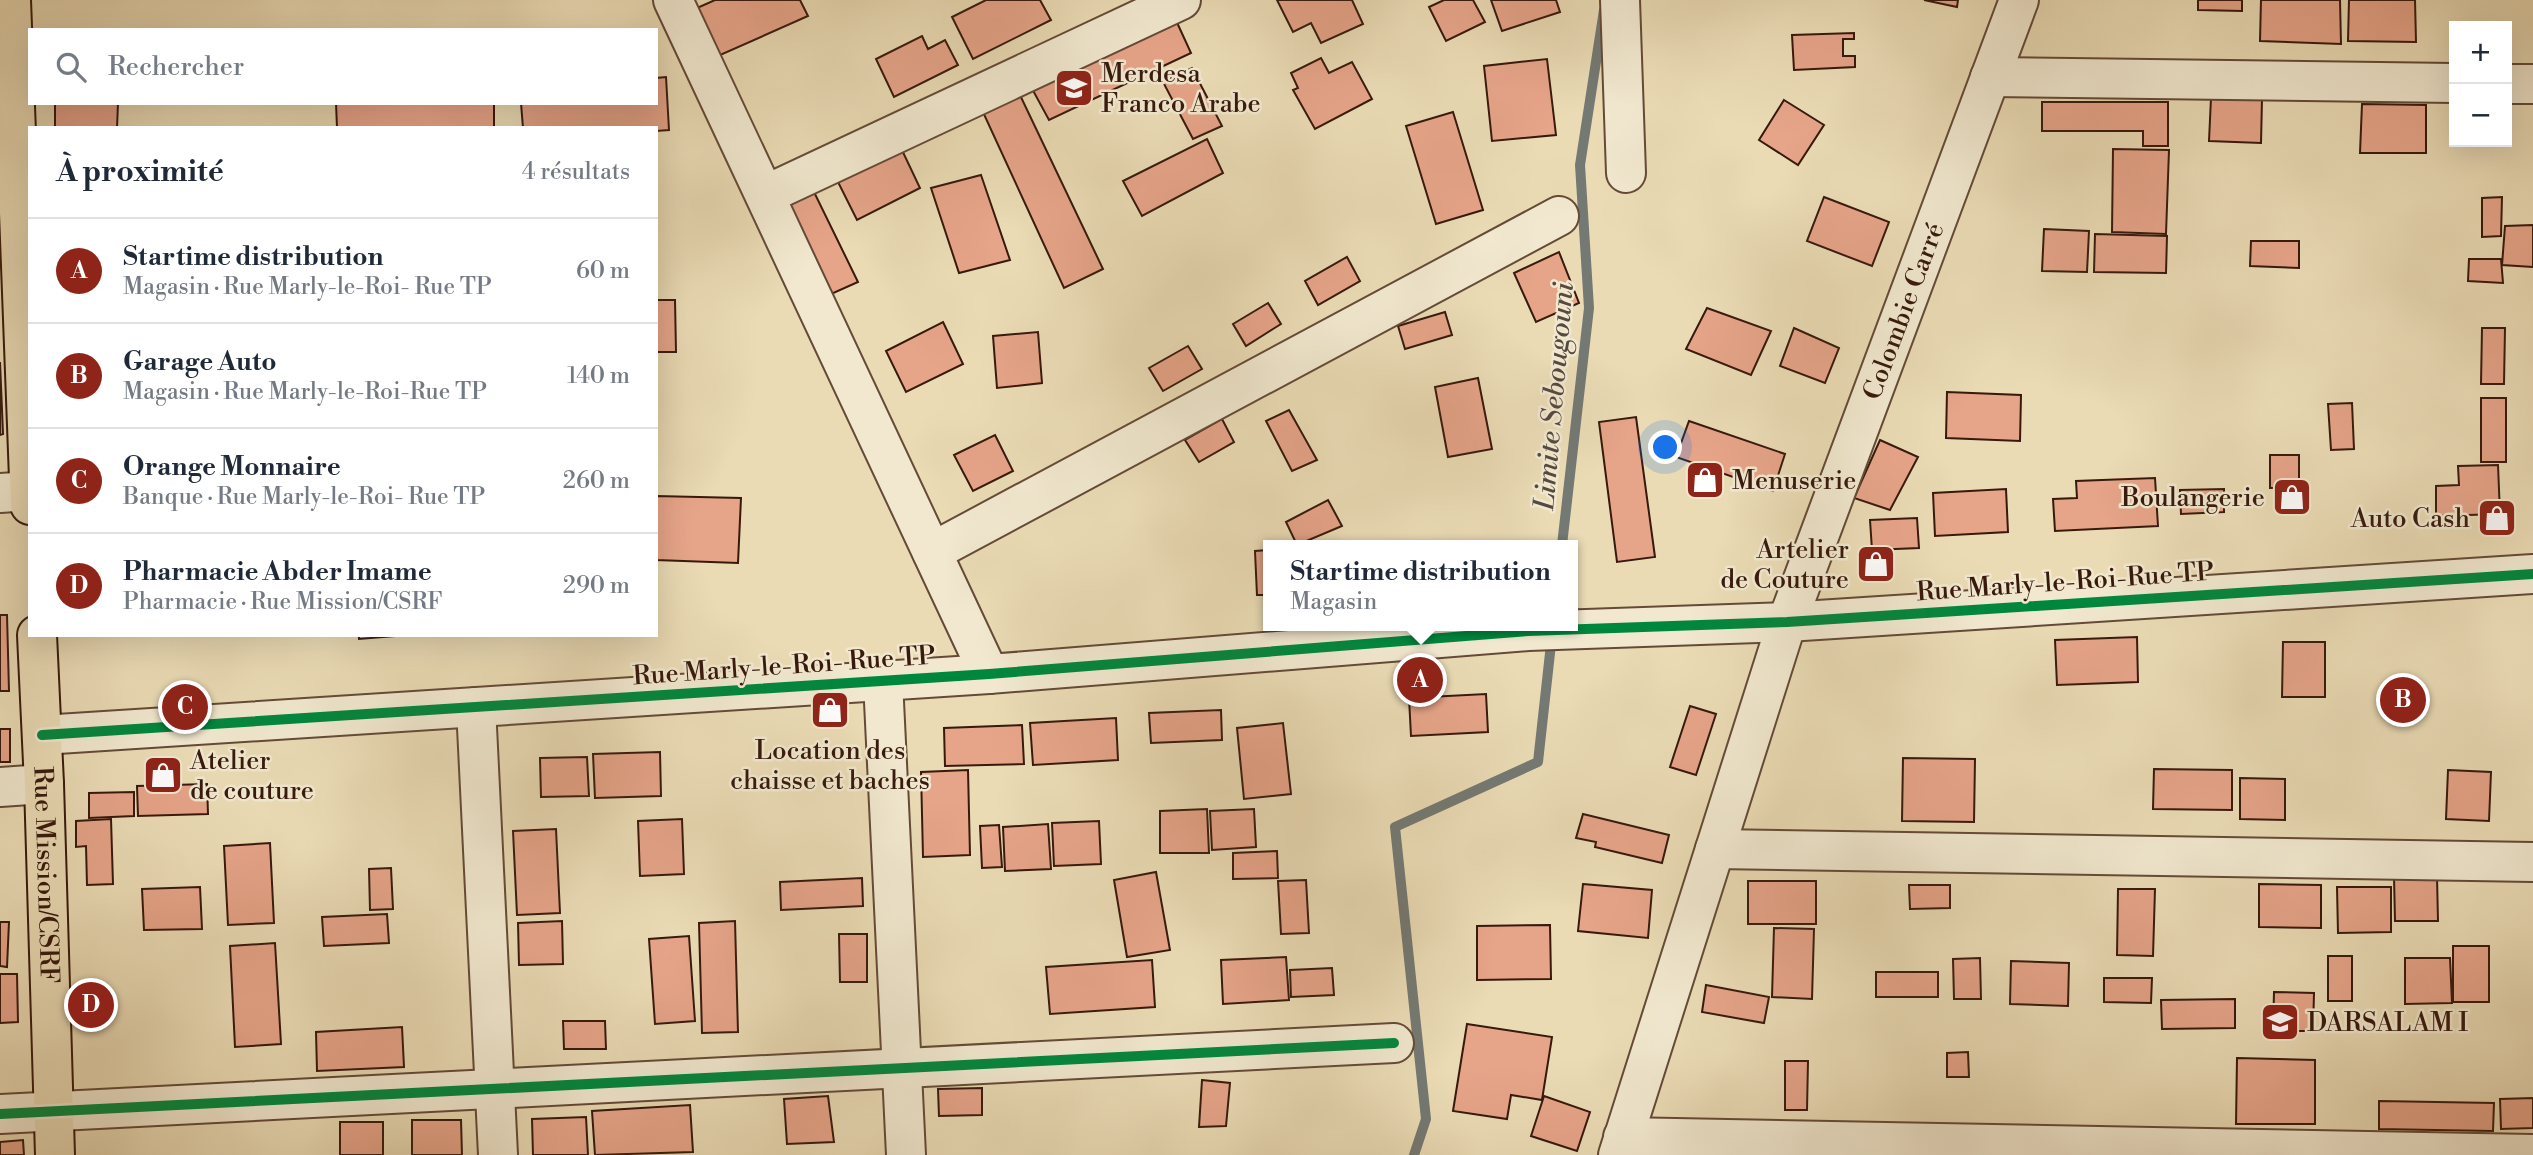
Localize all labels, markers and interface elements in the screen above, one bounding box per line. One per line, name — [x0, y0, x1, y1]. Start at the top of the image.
map controls — [2449, 21, 2512, 147]
button: + — [2449, 21, 2512, 84]
search box — [28, 28, 658, 105]
icon: search — [52, 48, 90, 86]
text: Rechercher — [108, 51, 244, 83]
place label: Merdesa Franco Arabe — [1101, 58, 1261, 120]
school or university icon: Merdesa Franco Arabe — [1053, 67, 1095, 109]
button: − — [2449, 84, 2512, 147]
text: À proximité — [56, 153, 224, 191]
text: 4 résultats — [522, 158, 630, 186]
street label: Colombie Carré — [1856, 218, 1951, 404]
text: Startime distribution — [123, 241, 384, 273]
text: A — [71, 257, 87, 285]
text: 60 m — [576, 257, 630, 285]
text: Magasin · Rue Marly-le-Roi- Rue TP — [123, 273, 492, 301]
water label: Limite Sebougouni — [1527, 280, 1582, 513]
text: Garage Auto — [123, 346, 277, 378]
text: B — [70, 362, 88, 390]
text: 140 m — [567, 362, 630, 390]
text: Magasin · Rue Marly-le-Roi-Rue TP — [123, 378, 487, 406]
your location — [1648, 430, 1682, 464]
text: Orange Monnaire — [123, 451, 341, 483]
shop icon: Menuserie — [1684, 459, 1726, 501]
place label: Menuserie — [1732, 465, 1856, 497]
text: C — [71, 467, 87, 495]
text: 260 m — [563, 467, 630, 495]
shop icon: Boulangerie — [2271, 476, 2313, 518]
place label: Boulangerie — [2120, 482, 2265, 514]
text: Banque · Rue Marly-le-Roi- Rue TP — [123, 483, 485, 511]
shop icon: Auto Cash — [2476, 497, 2518, 539]
place label: Auto Cash — [2350, 503, 2470, 535]
place label: Artelier de Couture — [1720, 534, 1849, 596]
popup — [1263, 540, 1578, 631]
shop icon: Artelier de Couture — [1855, 543, 1897, 585]
text: Pharmacie Abder Imame — [123, 556, 432, 588]
text: Startime distribution — [1290, 556, 1551, 588]
street label: Rue Marly-le-Roi-Rue TP — [1915, 556, 2215, 608]
text: D — [70, 572, 88, 600]
text: 290 m — [563, 572, 630, 600]
text: Pharmacie · Rue Mission/CSRF — [123, 588, 442, 616]
text: Magasin — [1290, 588, 1377, 616]
street label: Rue Marly-le-Roi- Rue TP — [632, 639, 937, 693]
pin: A — [1397, 654, 1443, 706]
pin: B — [2380, 674, 2426, 726]
pin: C — [162, 681, 208, 733]
shop icon: Location des chaisse et baches — [809, 689, 851, 731]
place label: Location des chaisse et baches — [730, 735, 930, 797]
place label: Atelier de couture — [189, 745, 314, 807]
shop icon: Atelier de couture — [142, 754, 184, 796]
street label: Rue Mission/CSRF — [26, 766, 65, 984]
pin: D — [68, 979, 114, 1031]
school or university icon: DARSALAM I — [2259, 1001, 2301, 1043]
place label: DARSALAM I — [2307, 1007, 2468, 1039]

